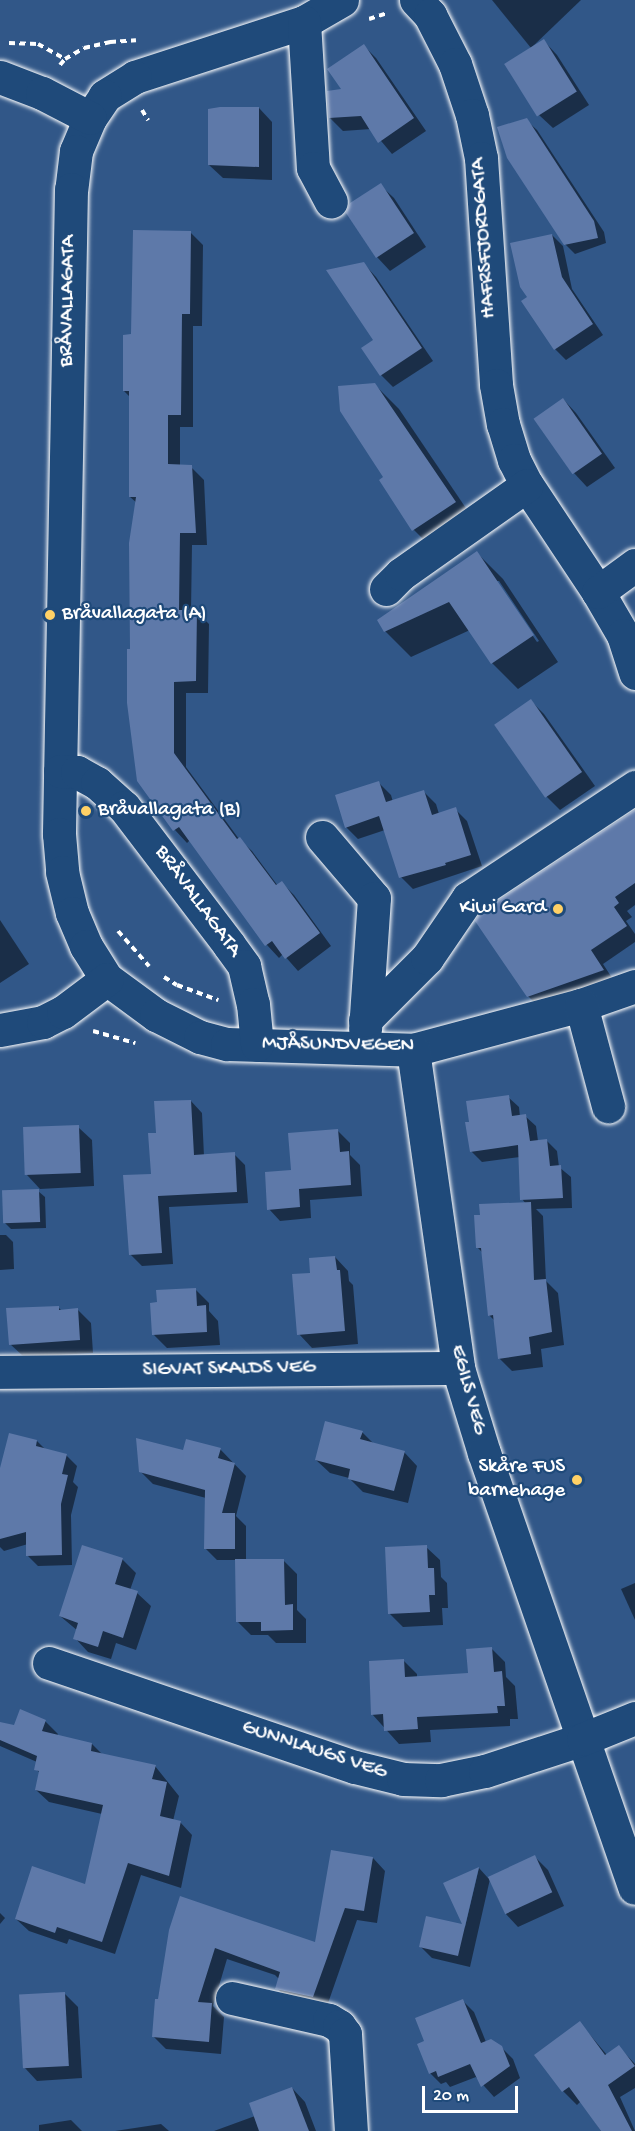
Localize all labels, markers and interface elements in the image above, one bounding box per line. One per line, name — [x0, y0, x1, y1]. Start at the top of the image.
street label: HAFRSFJORDGATA — [467, 157, 503, 319]
street label: BRÅVALLAGATA — [55, 235, 83, 367]
place label: Bråvallagata (A) — [62, 602, 207, 628]
marker: Bråvallagata (A) — [43, 608, 57, 622]
place label: Bråvallagata (B) — [98, 798, 241, 824]
marker: Bråvallagata (B) — [79, 804, 93, 818]
street label: BRÅVALLAGATA — [148, 841, 246, 963]
place label: Kiwi Gard — [459, 896, 546, 922]
marker: Kiwi Gard — [551, 902, 565, 916]
street label: MJÅSUNDVEGEN — [262, 1032, 414, 1060]
street label: EGILS VEG — [443, 1342, 491, 1438]
street label: SIGVAT SKALDS VEG — [142, 1356, 316, 1384]
place label: Skåre FUS barnehage — [468, 1455, 565, 1505]
marker: Skåre FUS barnehage — [570, 1473, 584, 1487]
street label: GUNNLAUGS VEG — [238, 1716, 390, 1786]
scale bar — [425, 2074, 521, 2112]
text: 20 m — [433, 2086, 469, 2107]

